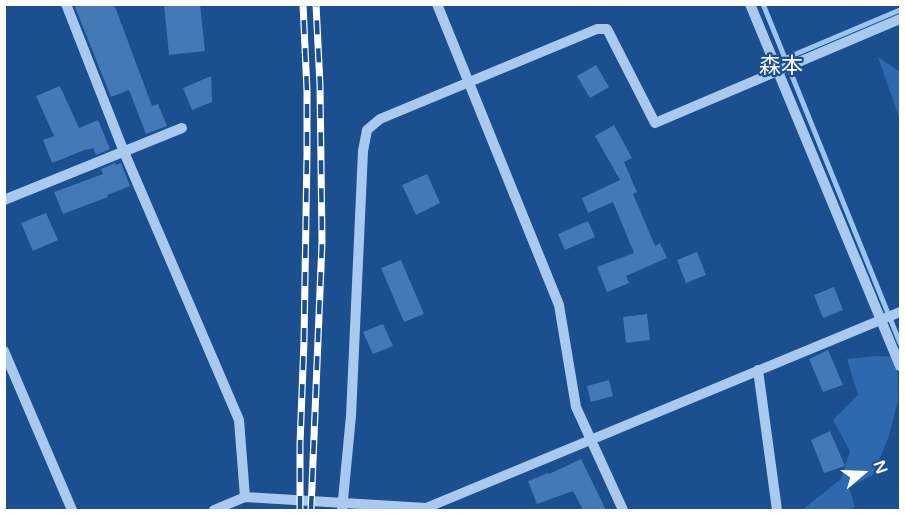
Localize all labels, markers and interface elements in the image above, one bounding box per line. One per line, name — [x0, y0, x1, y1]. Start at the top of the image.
district label: 森本 — [759, 54, 803, 80]
north arrow — [833, 443, 893, 503]
text: N — [868, 458, 892, 476]

